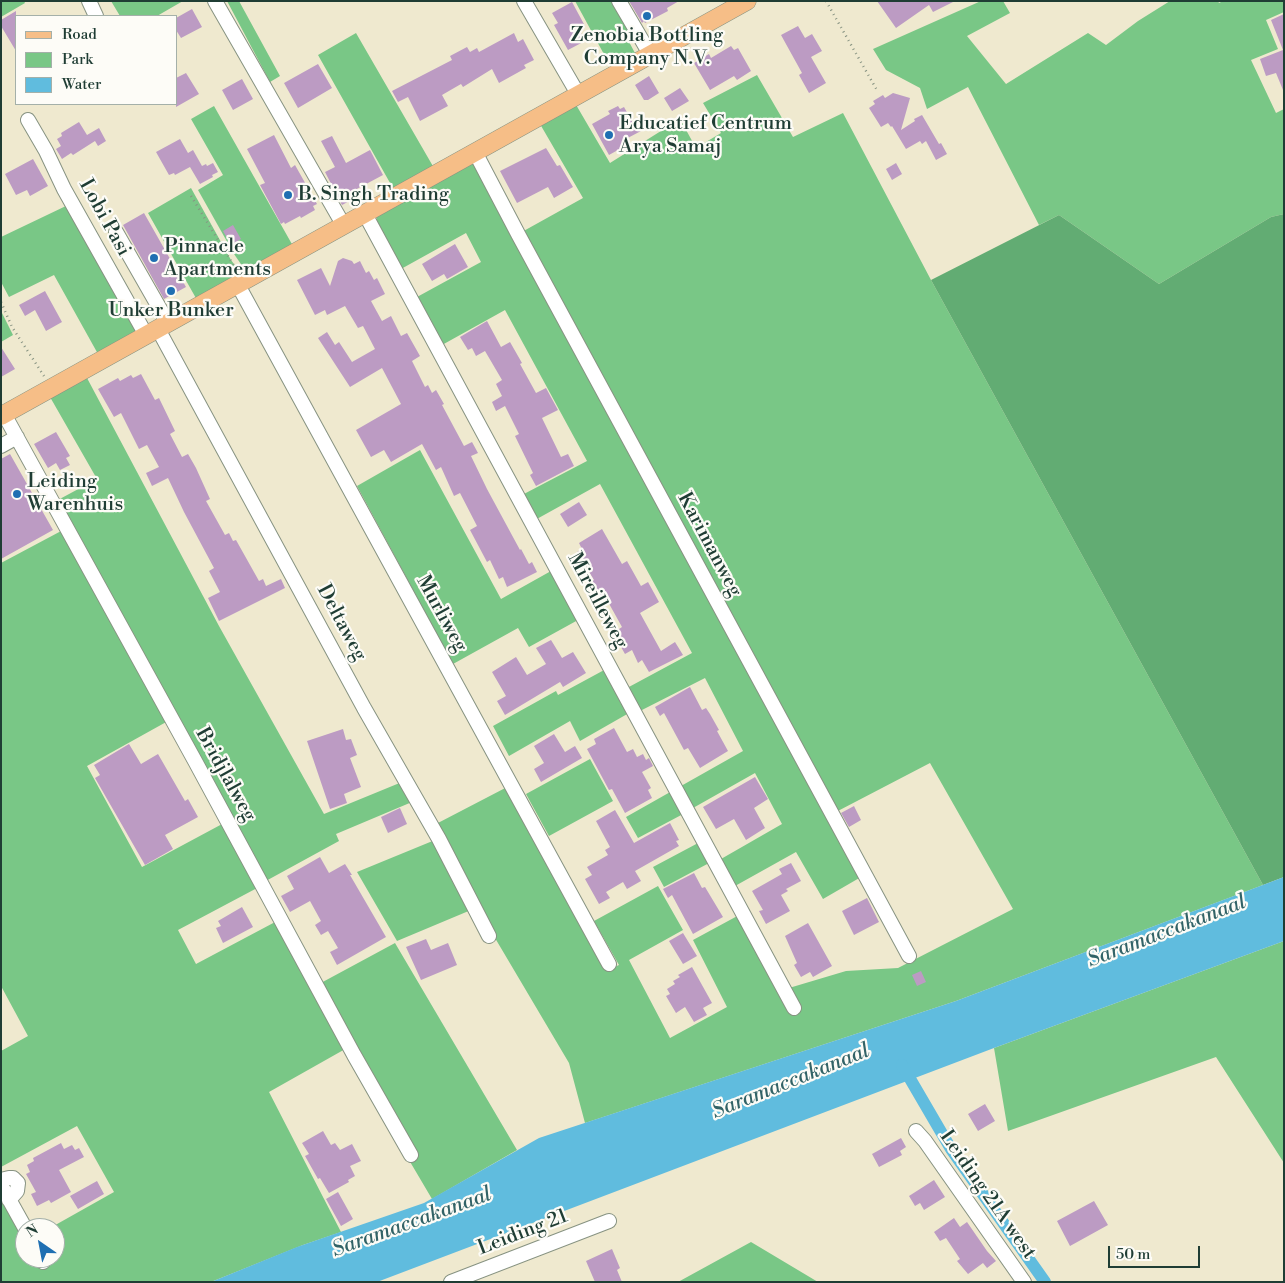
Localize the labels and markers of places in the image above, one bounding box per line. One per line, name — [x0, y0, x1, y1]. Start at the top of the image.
marker: Zenobia Bottling Company N.V. — [641, 10, 653, 22]
place label: Zenobia Bottling Company N.V. — [571, 24, 723, 71]
place label: Educatief Centrum Arya Samaj — [619, 112, 792, 159]
marker: Educatief Centrum Arya Samaj — [603, 129, 615, 141]
place label: B. Singh Trading — [298, 183, 449, 207]
marker: B. Singh Trading — [282, 189, 294, 201]
place label: Pinnacle Apartments — [164, 235, 271, 282]
marker: Pinnacle Apartments — [148, 252, 160, 264]
marker: Unker Bunker — [165, 285, 177, 297]
place label: Unker Bunker — [108, 299, 234, 323]
place label: Leiding Warenhuis — [27, 470, 123, 517]
marker: Leiding Warenhuis — [11, 488, 23, 500]

